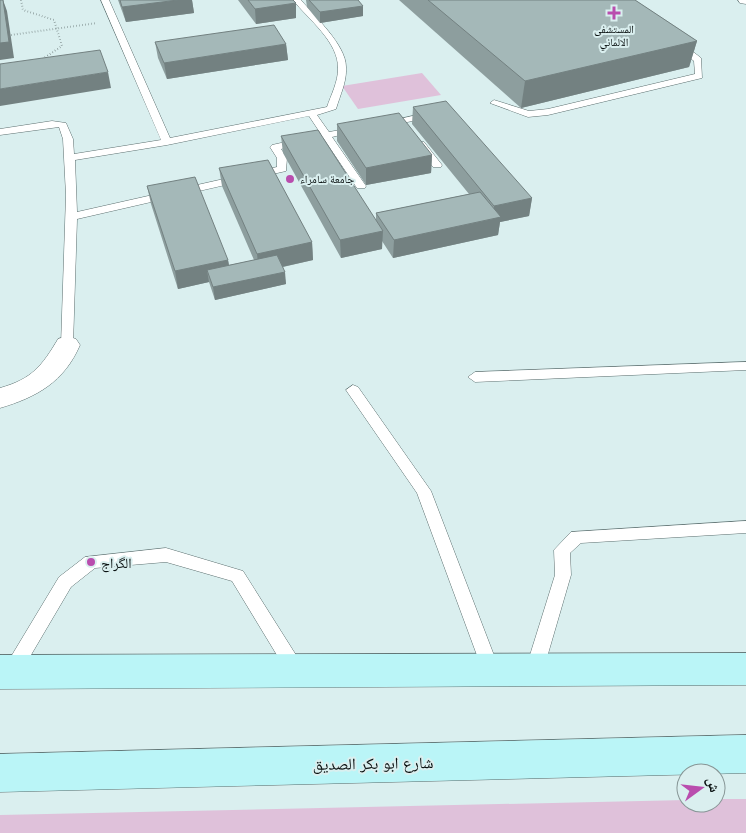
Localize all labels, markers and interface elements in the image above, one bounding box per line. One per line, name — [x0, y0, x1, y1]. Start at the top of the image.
marker: المستشفى الالماني — [607, 6, 621, 20]
place label: المستشفى الالماني — [594, 22, 634, 51]
place label: جامعة سامراء — [300, 172, 354, 186]
marker: جامعة سامراء — [284, 173, 296, 185]
place label: الگراج — [101, 554, 132, 573]
marker: الگراج — [85, 556, 97, 568]
street label: شارع ابو بكر الصديق — [312, 752, 434, 775]
north arrow — [676, 763, 726, 813]
text: ش — [703, 775, 724, 794]

